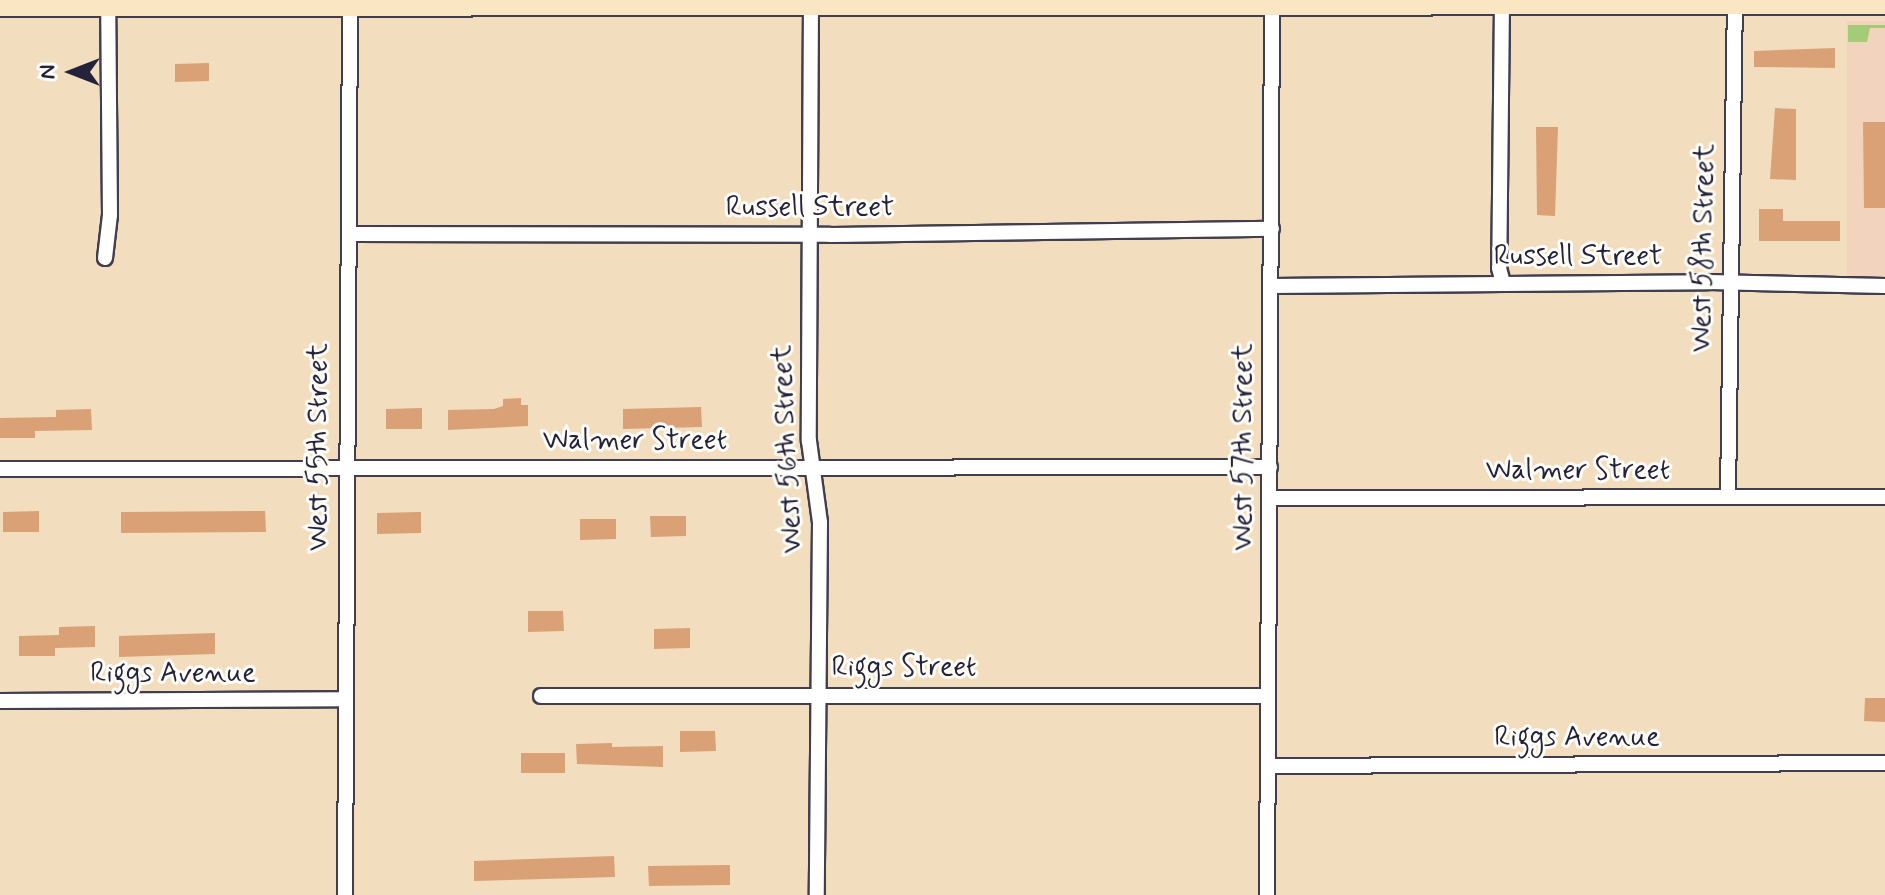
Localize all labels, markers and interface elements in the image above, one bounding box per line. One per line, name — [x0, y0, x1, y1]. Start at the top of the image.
north arrow — [32, 32, 112, 112]
text: N — [34, 65, 62, 79]
street label: West 58th Street — [1685, 144, 1723, 352]
street label: Russell Street — [726, 191, 894, 225]
street label: Russell Street — [1494, 240, 1662, 274]
street label: West 55th Street — [302, 343, 336, 551]
street label: West 57th Street — [1227, 343, 1261, 551]
street label: West 56th Street — [766, 344, 810, 554]
street label: Walmer Street — [540, 424, 730, 458]
street label: Walmer Street — [1483, 454, 1673, 488]
street label: Riggs Street — [829, 651, 979, 685]
street label: Riggs Avenue — [94, 657, 252, 691]
street label: Riggs Avenue — [1498, 721, 1656, 755]

